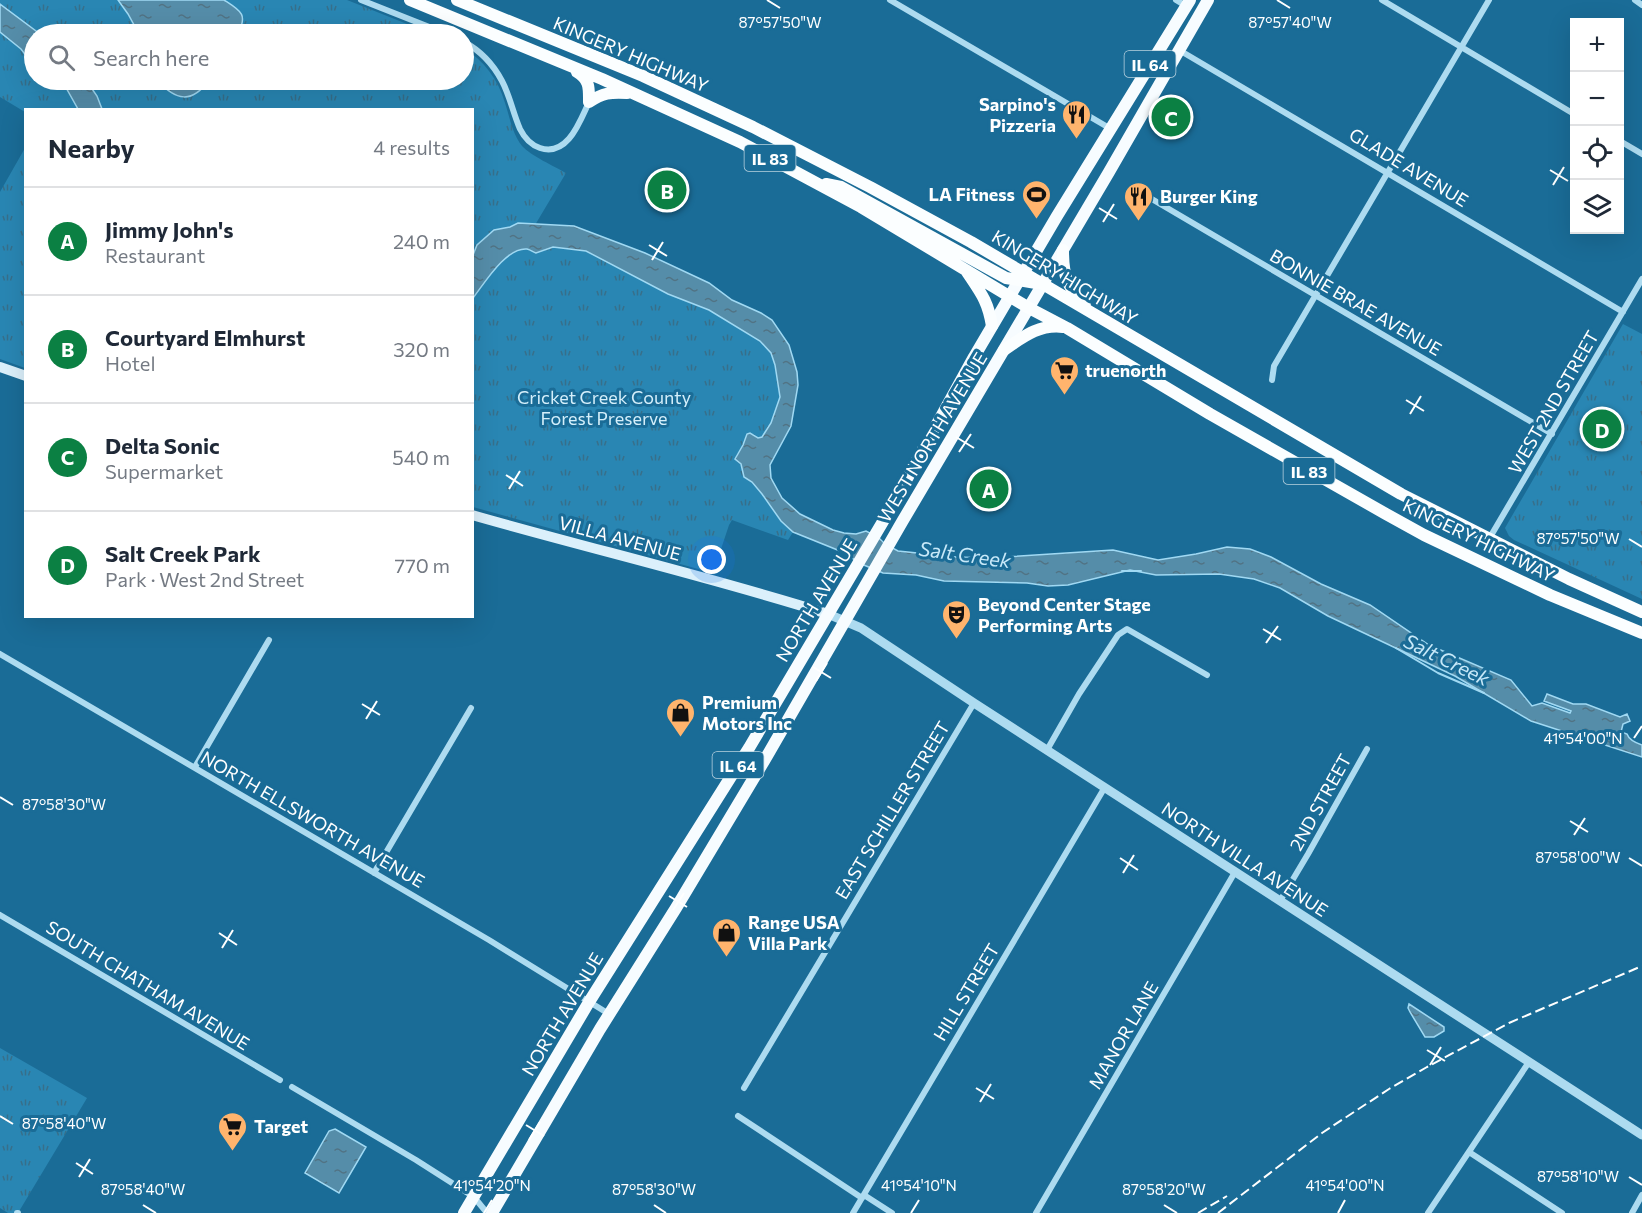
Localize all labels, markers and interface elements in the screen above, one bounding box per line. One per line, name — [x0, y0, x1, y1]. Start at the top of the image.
street label: KINGERY HIGHWAY — [550, 11, 712, 97]
text: 87°57'50"W — [739, 13, 822, 31]
text: 87°57'40"W — [1248, 13, 1332, 31]
map controls — [1570, 18, 1624, 234]
button: + — [1570, 18, 1624, 72]
search box — [24, 24, 474, 90]
icon: search — [45, 41, 78, 74]
text: Search here — [93, 44, 209, 71]
road number: IL 64 — [1124, 51, 1176, 77]
button: − — [1570, 72, 1624, 126]
place label: Sarpino's Pizzeria — [979, 93, 1056, 136]
pin: C — [1152, 94, 1190, 140]
restaurant icon: Sarpino's Pizzeria — [1061, 98, 1093, 140]
street label: GLADE AVENUE — [1346, 123, 1472, 211]
button: locate — [1570, 126, 1624, 180]
text: Nearby — [48, 132, 135, 163]
text: 4 results — [373, 135, 450, 159]
road number: IL 83 — [744, 145, 796, 171]
pin: B — [648, 168, 686, 213]
sports icon: LA Fitness — [1020, 178, 1052, 220]
restaurant icon: Burger King — [1123, 180, 1155, 222]
button: layers — [1570, 180, 1624, 234]
place label: LA Fitness — [929, 183, 1015, 205]
place label: Burger King — [1160, 185, 1258, 207]
text: Jimmy John's — [105, 216, 233, 243]
street label: KINGERY HIGHWAY — [988, 225, 1142, 329]
text: A — [60, 229, 75, 253]
text: 240 m — [393, 229, 450, 253]
text: Restaurant — [105, 243, 205, 267]
street label: BONNIE BRAE AVENUE — [1266, 244, 1446, 360]
text: Courtyard Elmhurst — [105, 324, 305, 351]
street label: WEST 2ND STREET — [1503, 327, 1603, 477]
text: B — [61, 337, 74, 361]
text: 320 m — [393, 337, 450, 361]
street label: WEST NORTH AVENUE — [873, 348, 991, 526]
text: Hotel — [105, 351, 155, 375]
supermarket icon: truenorth — [1048, 354, 1080, 396]
place label: truenorth — [1085, 359, 1166, 381]
park label: Cricket Creek County Forest Preserve — [517, 386, 691, 429]
pin: D — [1582, 406, 1622, 452]
text: Delta Sonic — [105, 432, 220, 459]
text: C — [61, 445, 74, 469]
text: 540 m — [392, 445, 450, 469]
road number: IL 83 — [1284, 458, 1334, 484]
text: Supermarket — [105, 459, 223, 483]
pin: A — [970, 466, 1008, 512]
street label: KINGERY HIGHWAY — [1400, 494, 1559, 586]
street label: VILLA AVENUE — [557, 511, 683, 565]
text: 87°57'50"W — [1537, 529, 1620, 547]
street label: NORTH AVENUE — [771, 534, 861, 666]
water label: Salt Creek — [917, 536, 1014, 572]
text: Salt Creek Park — [105, 540, 261, 567]
your location — [697, 545, 726, 574]
text: D — [60, 553, 75, 577]
text: 770 m — [395, 553, 450, 577]
text: Park · West 2nd Street — [105, 567, 304, 591]
place label: Beyond Center Stage Performing Arts — [978, 593, 1151, 636]
theatre icon: Beyond Center Stage Performing Arts — [941, 598, 973, 640]
water label: Salt Creek — [1400, 628, 1495, 691]
place label: Premium Motors Inc — [702, 691, 792, 734]
shop icon: Premium Motors Inc — [665, 696, 697, 738]
street label: EAST SCHILLER STREET — [830, 717, 954, 903]
text: 41°54'00"N — [1543, 729, 1623, 747]
street label: NORTH ELLSWORTH AVENUE — [197, 746, 429, 892]
street label: 2ND STREET — [1284, 750, 1356, 854]
road number: IL 64 — [712, 752, 764, 778]
text: 87°58'30"W — [22, 795, 106, 813]
street label: NORTH VILLA AVENUE — [1158, 797, 1332, 921]
text: 87°58'00"W — [1535, 848, 1621, 866]
place label: Range USA Villa Park — [748, 911, 840, 954]
street label: SOUTH CHATHAM AVENUE — [42, 916, 254, 1054]
shop icon: Range USA Villa Park — [711, 916, 743, 958]
street label: HILL STREET — [928, 939, 1004, 1045]
street label: NORTH AVENUE — [517, 948, 607, 1080]
street label: MANOR LANE — [1083, 977, 1163, 1093]
supermarket icon: Target — [217, 1110, 249, 1152]
text: 87°58'40"W — [22, 1114, 106, 1132]
place label: Target — [254, 1115, 308, 1137]
text: 87°58'10"W — [1537, 1167, 1619, 1185]
text: 41°54'20"N — [453, 1176, 531, 1194]
text: 41°54'10"N — [881, 1176, 957, 1194]
text: 41°54'00"N — [1305, 1176, 1385, 1194]
text: 87°58'40"W — [101, 1180, 185, 1198]
text: 87°58'30"W — [612, 1180, 696, 1198]
text: 87°58'20"W — [1122, 1180, 1206, 1198]

